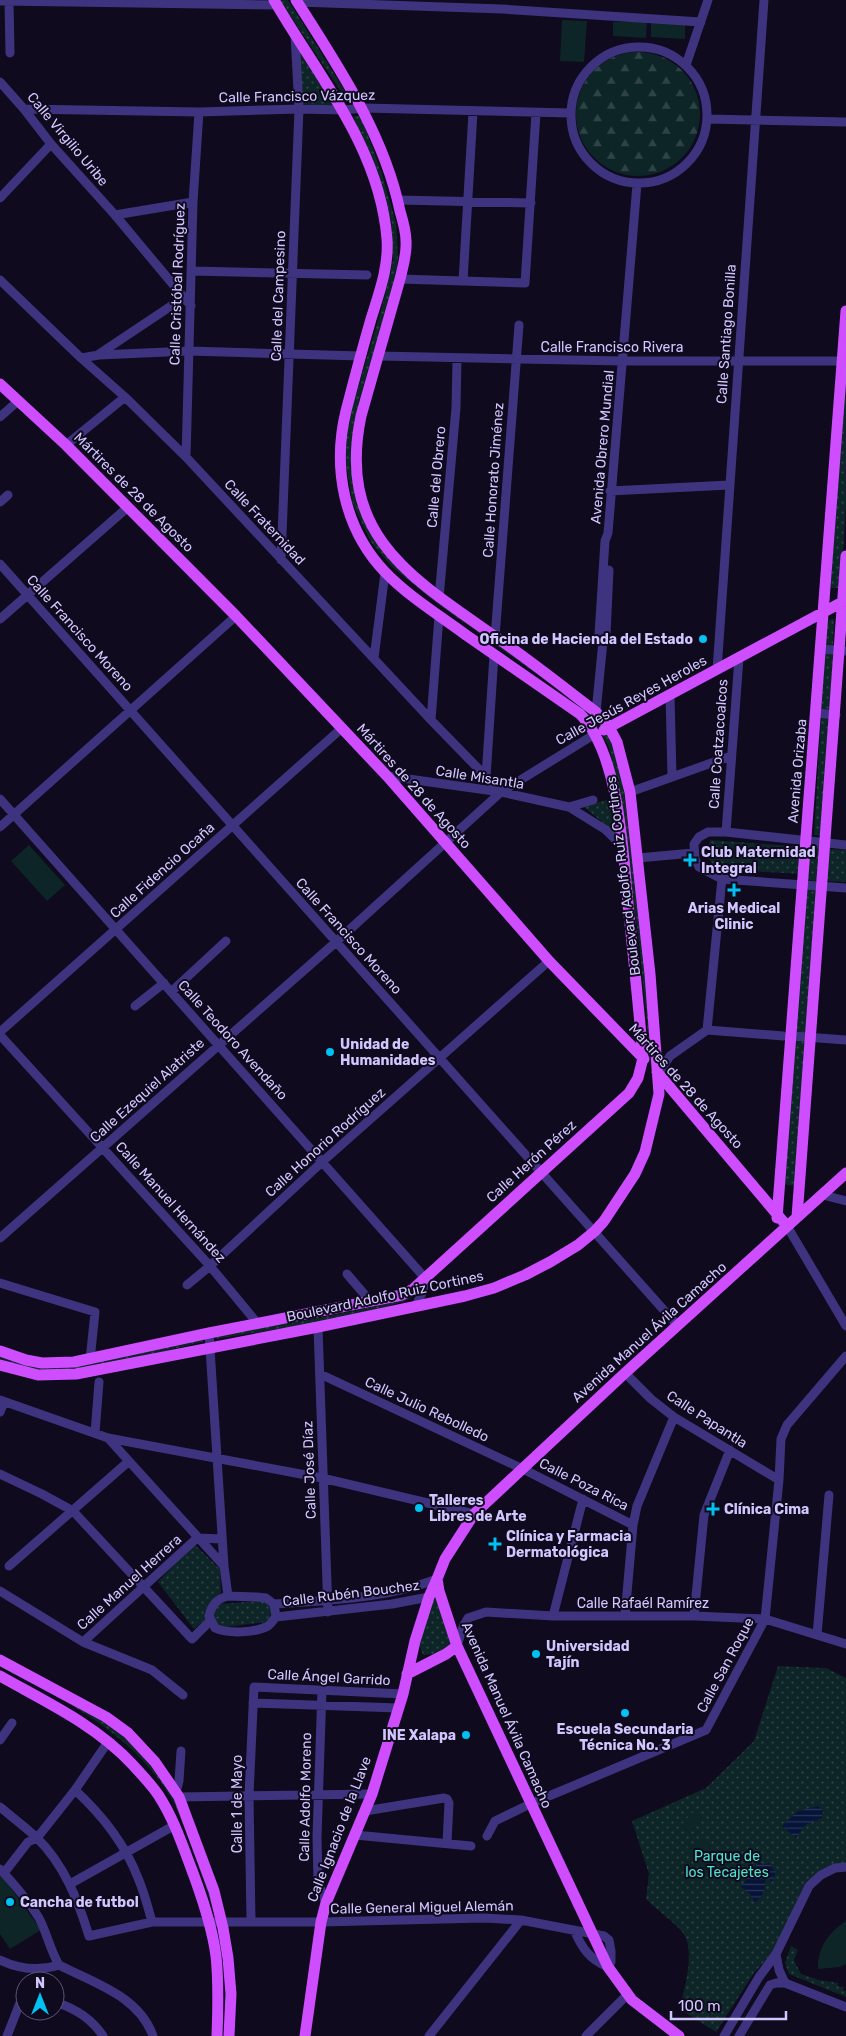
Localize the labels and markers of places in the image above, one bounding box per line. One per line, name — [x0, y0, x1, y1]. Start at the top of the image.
place label: Oficina de Hacienda del Estado — [480, 631, 693, 648]
marker: Oficina de Hacienda del Estado — [697, 633, 709, 645]
place label: Club Maternidad Integral — [701, 844, 816, 877]
marker: Club Maternidad Integral — [683, 853, 697, 867]
marker: Arias Medical Clinic — [727, 883, 741, 897]
place label: Arias Medical Clinic — [688, 900, 780, 933]
place label: Unidad de Humanidades — [340, 1036, 436, 1069]
marker: Unidad de Humanidades — [324, 1046, 336, 1058]
place label: Talleres Libres de Arte — [429, 1492, 527, 1525]
place label: Clínica Cima — [724, 1501, 809, 1518]
marker: Talleres Libres de Arte — [413, 1502, 425, 1514]
marker: Clínica Cima — [706, 1502, 720, 1516]
place label: Clínica y Farmacia Dermatológica — [506, 1528, 632, 1561]
marker: Clínica y Farmacia Dermatológica — [488, 1537, 502, 1551]
place label: Universidad Tajín — [546, 1638, 630, 1671]
marker: Universidad Tajín — [530, 1648, 542, 1660]
marker: Escuela Secundaria Técnica No. 3 — [619, 1707, 631, 1719]
place label: Escuela Secundaria Técnica No. 3 — [556, 1721, 694, 1754]
place label: INE Xalapa — [382, 1727, 456, 1744]
marker: INE Xalapa — [460, 1729, 472, 1741]
place label: Cancha de futbol — [20, 1894, 139, 1911]
marker: Cancha de futbol — [4, 1896, 16, 1908]

